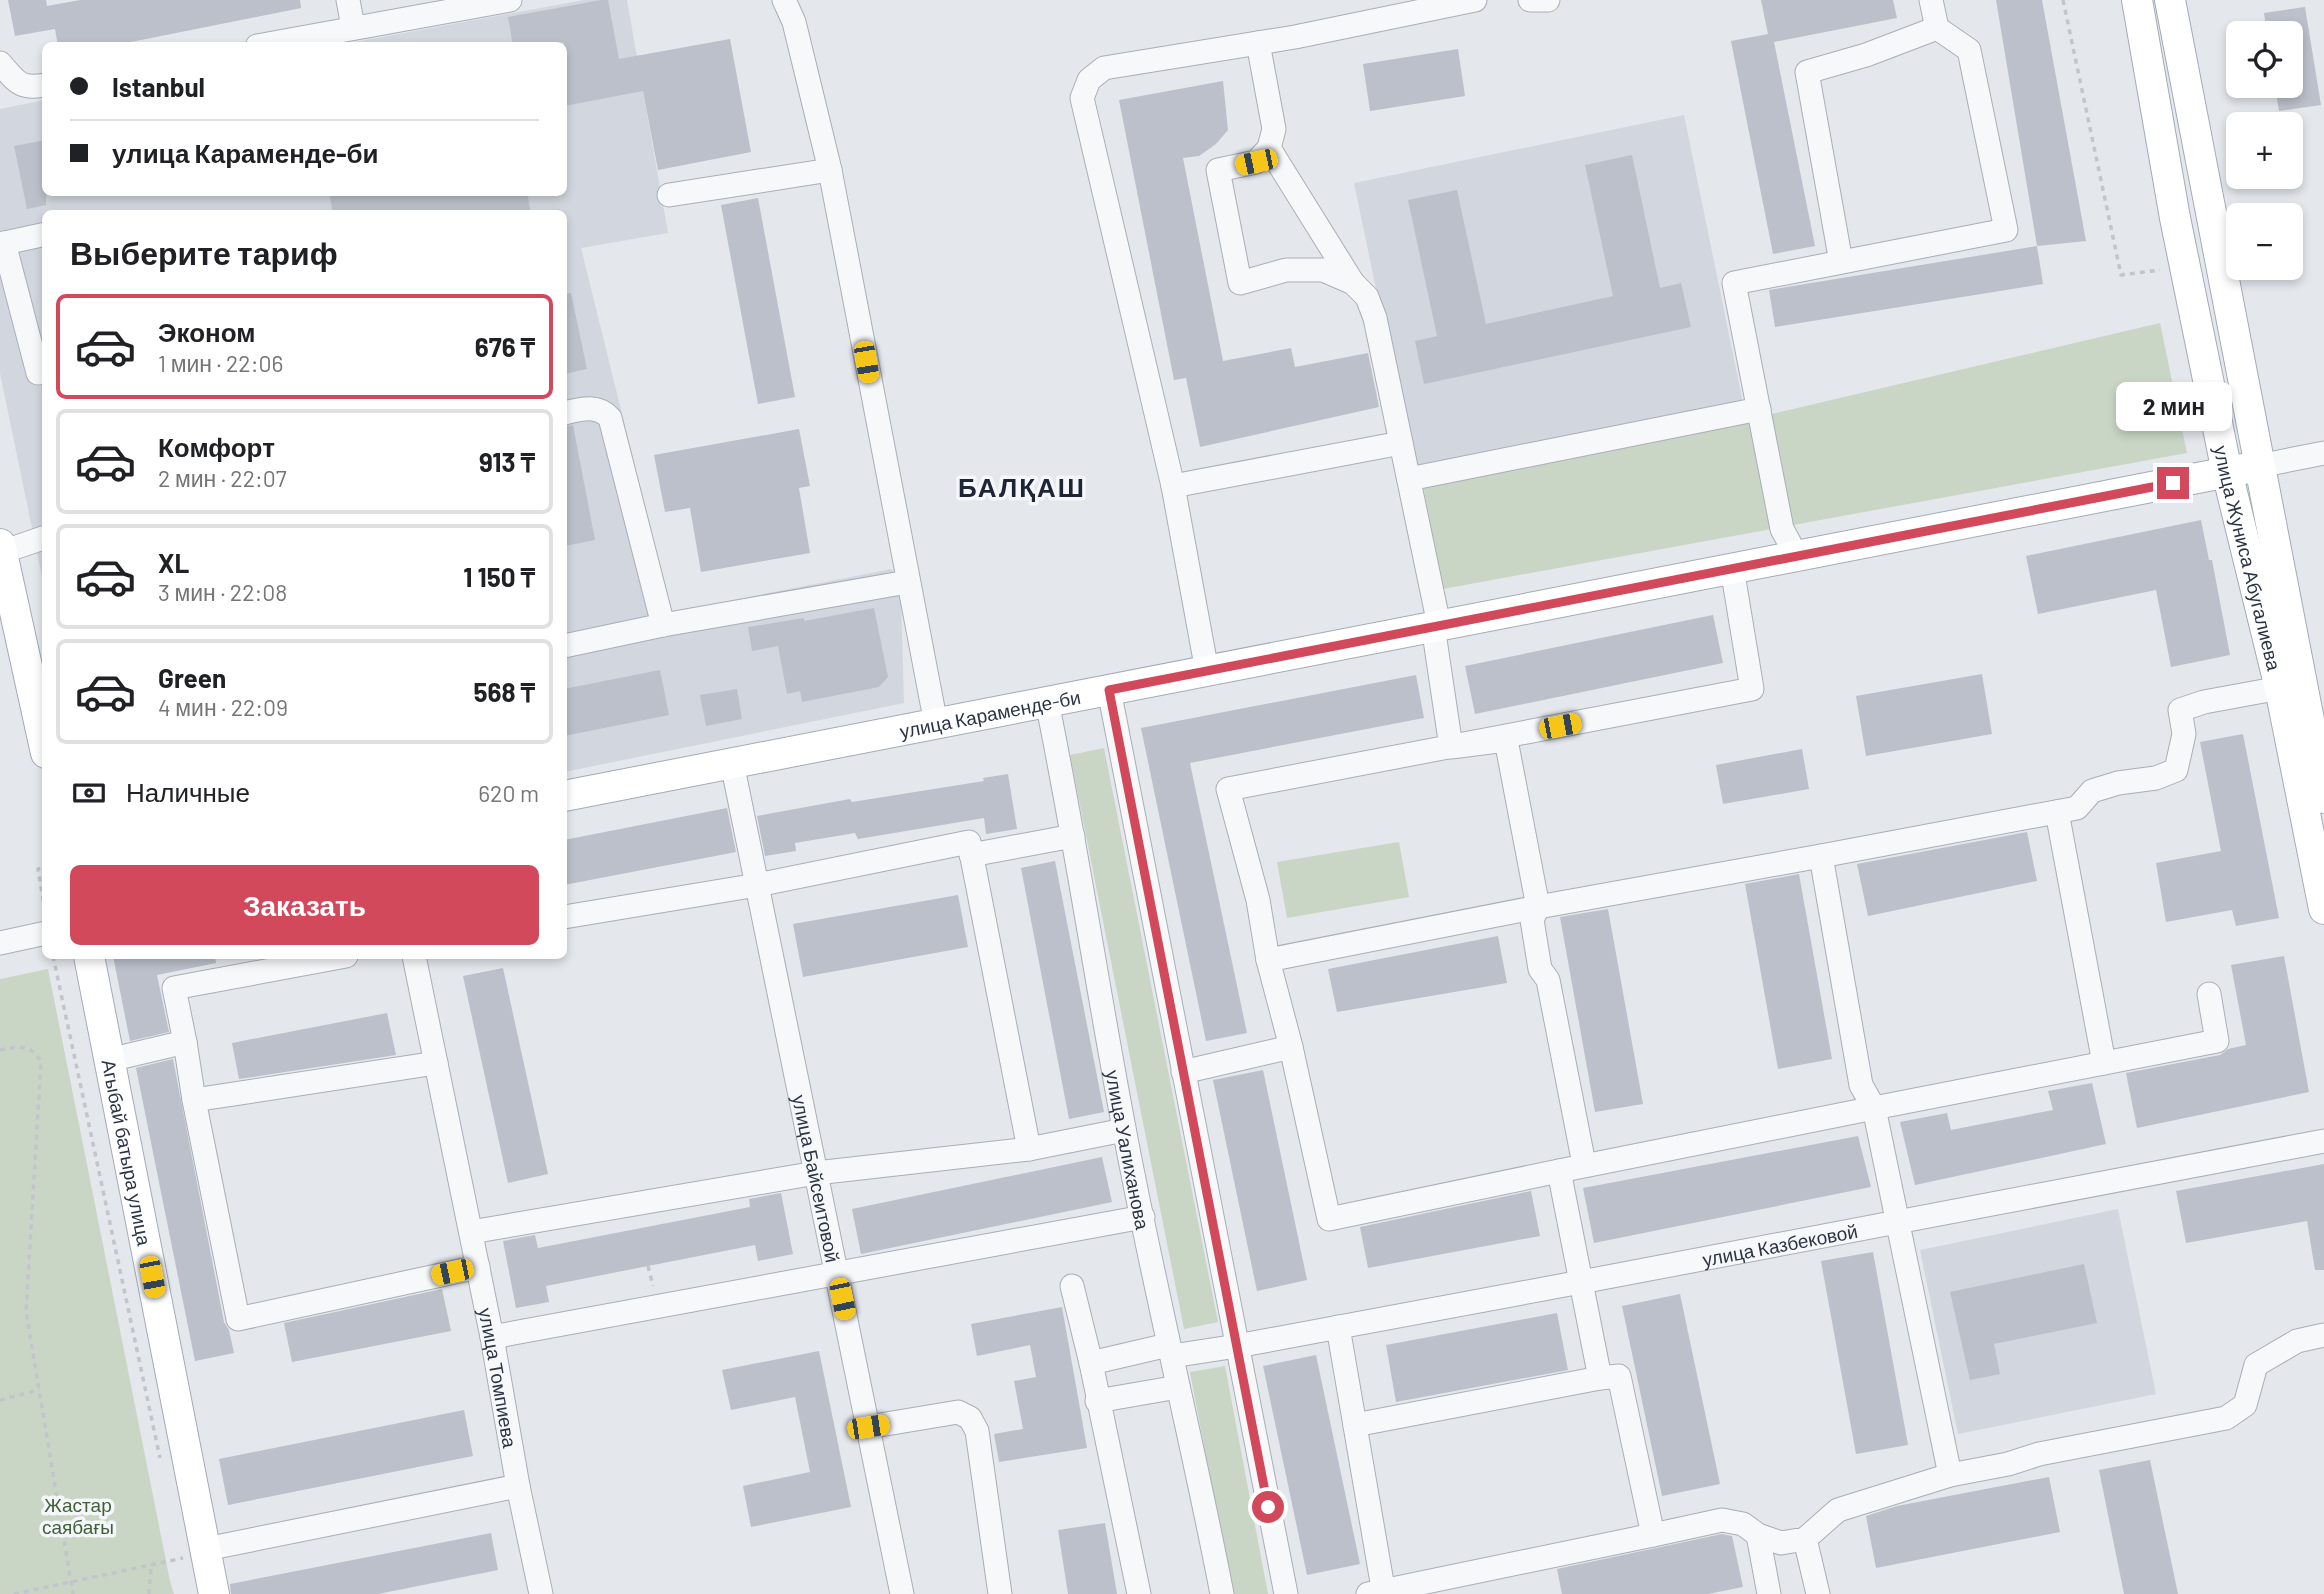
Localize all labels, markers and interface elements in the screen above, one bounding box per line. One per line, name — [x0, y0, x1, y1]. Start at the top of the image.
map controls — [2226, 21, 2303, 280]
button: locate — [2226, 21, 2303, 98]
text: Istanbul — [112, 71, 205, 102]
button: + — [2226, 112, 2303, 189]
text: улица Караменде-би — [112, 137, 379, 168]
car — [1234, 147, 1279, 177]
button: − — [2226, 203, 2303, 280]
text: Выберите тариф — [70, 233, 338, 271]
icon: car — [74, 315, 137, 378]
text: Эконом — [158, 316, 256, 347]
text: 676 ₸ — [475, 331, 535, 362]
car — [853, 339, 880, 385]
text: 1 мин · 22:06 — [158, 349, 283, 377]
callout: 2 мин — [2115, 382, 2231, 430]
text: 2 мин — [2143, 392, 2205, 420]
icon: car — [74, 430, 137, 493]
text: Комфорт — [158, 431, 275, 462]
street label: улица Жуниса Абугалиева — [2210, 443, 2287, 673]
text: 913 ₸ — [479, 446, 535, 477]
text: 2 мин · 22:07 — [158, 464, 287, 492]
route end — [2157, 467, 2189, 499]
district label: БАЛҚАШ — [958, 471, 1086, 502]
icon: car — [74, 545, 137, 608]
text: XL — [158, 547, 189, 578]
text: 1 150 ₸ — [463, 561, 535, 592]
text: 3 мин · 22:08 — [158, 578, 287, 606]
icon: car — [74, 660, 137, 723]
text: Green — [158, 662, 226, 693]
text: 568 ₸ — [474, 676, 535, 707]
street label: улица Караменде-би — [898, 684, 1082, 742]
text: 4 мин · 22:09 — [158, 693, 288, 721]
car — [1538, 712, 1583, 740]
icon: cash — [70, 774, 108, 812]
text: Наличные — [126, 776, 250, 807]
text: 620 m — [478, 779, 539, 807]
button: Заказать — [70, 865, 539, 945]
street label: Агыбай батыра улица — [98, 1057, 157, 1248]
street label: улица Уалиханова — [1102, 1068, 1155, 1232]
street label: улица Байсеитовой — [789, 1093, 845, 1264]
street label: улица Казбековой — [1700, 1218, 1859, 1270]
car — [138, 1254, 167, 1300]
car — [430, 1257, 475, 1287]
car — [828, 1276, 857, 1322]
street label: улица Томпиева — [475, 1305, 523, 1450]
car — [846, 1413, 891, 1441]
route start — [1252, 1491, 1284, 1523]
park label: Жастар саябағы — [42, 1493, 114, 1538]

